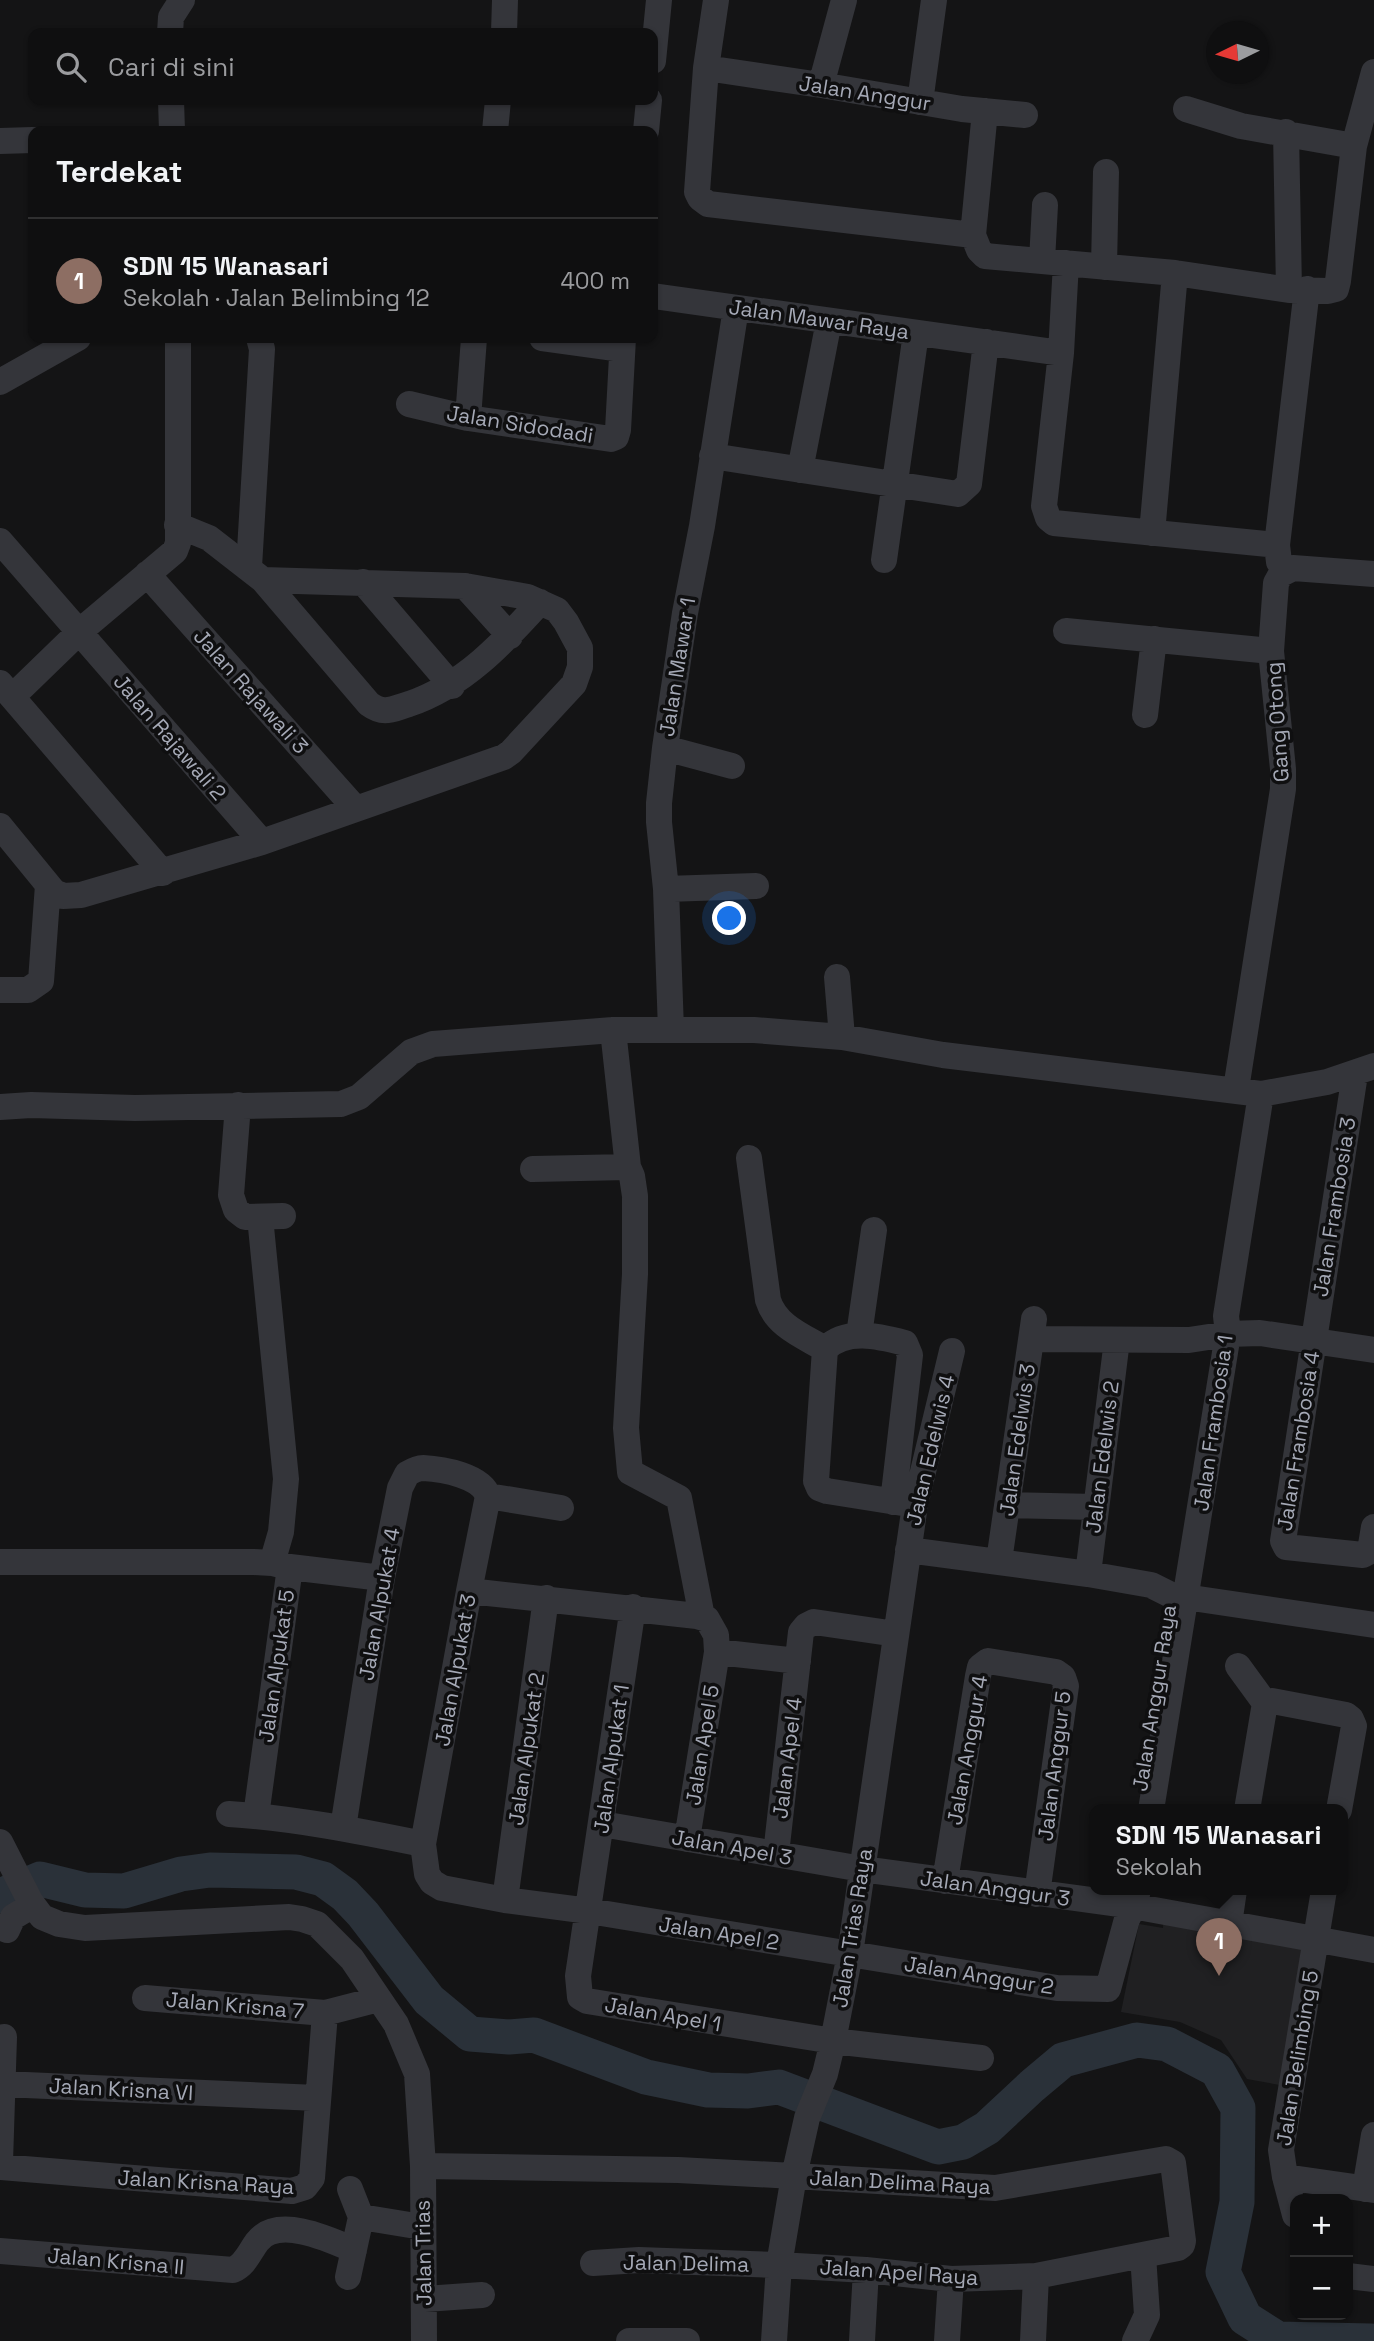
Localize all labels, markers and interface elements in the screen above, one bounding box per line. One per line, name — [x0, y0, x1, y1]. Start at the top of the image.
north arrow — [1206, 21, 1269, 84]
search box — [28, 28, 658, 105]
icon: search — [52, 48, 90, 86]
text: Cari di sini — [108, 50, 235, 84]
street label: Jalan Anggur — [797, 69, 933, 117]
text: Terdekat — [56, 152, 182, 191]
text: SDN 15 Wanasari — [123, 249, 329, 283]
text: 1 — [74, 266, 84, 296]
text: 400 m — [560, 266, 630, 296]
text: Sekolah · Jalan Belimbing 12 — [123, 283, 430, 313]
street label: Jalan Mawar Raya — [727, 293, 911, 345]
street label: Jalan Sidodadi — [445, 399, 595, 449]
street label: Jalan Mawar 1 — [653, 596, 701, 738]
street label: Jalan Rajawali 3 — [188, 623, 314, 759]
street label: Gang Otong — [1259, 661, 1295, 783]
street label: Jalan Rajawali 2 — [108, 668, 232, 806]
your location — [712, 901, 746, 935]
street label: Jalan Frambosia 3 — [1306, 1115, 1362, 1299]
street label: Jalan Frambosia 1 — [1187, 1333, 1239, 1513]
street label: Jalan Frambosia 4 — [1270, 1349, 1326, 1533]
street label: Jalan Edelwis 3 — [993, 1362, 1041, 1518]
street label: Jalan Edelwis 4 — [900, 1372, 960, 1528]
street label: Jalan Edelwis 2 — [1079, 1379, 1125, 1535]
street label: Jalan Alpukat 4 — [352, 1526, 406, 1682]
street label: Jalan Alpukat 5 — [252, 1588, 300, 1744]
street label: Jalan Alpukat 3 — [428, 1592, 482, 1748]
street label: Jalan Anggur Raya — [1126, 1603, 1182, 1793]
street label: Jalan Alpukat 2 — [502, 1671, 550, 1827]
street label: Jalan Anggur 4 — [941, 1673, 993, 1827]
street label: Jalan Alpukat 1 — [587, 1683, 635, 1835]
street label: Jalan Apel 5 — [679, 1683, 725, 1807]
street label: Jalan Anggur 5 — [1031, 1689, 1077, 1843]
street label: Jalan Apel 4 — [766, 1696, 808, 1820]
popup — [1089, 1804, 1348, 1895]
text: SDN 15 Wanasari — [1116, 1818, 1321, 1852]
street label: Jalan Apel 3 — [670, 1823, 794, 1871]
street label: Jalan Trias Raya — [826, 1846, 878, 2010]
text: Sekolah — [1116, 1852, 1202, 1882]
street label: Jalan Anggur 3 — [918, 1864, 1072, 1912]
street label: Jalan Apel 2 — [657, 1910, 781, 1956]
pin: 1 — [1196, 1918, 1242, 1976]
street label: Jalan Anggur 2 — [902, 1950, 1056, 2000]
street label: Jalan Belimbing 5 — [1270, 1968, 1324, 2148]
street label: Jalan Krisna 7 — [165, 1986, 305, 2025]
street label: Jalan Apel 1 — [603, 1990, 723, 2038]
street label: Jalan Krisna VI — [48, 2072, 194, 2106]
street label: Jalan Krisna Raya — [117, 2164, 295, 2200]
street label: Jalan Delima Raya — [809, 2164, 991, 2200]
map controls — [1290, 2194, 1353, 2320]
button: + — [1290, 2194, 1353, 2257]
street label: Jalan Trias — [409, 2200, 437, 2306]
street label: Jalan Krisna II — [47, 2242, 185, 2280]
street label: Jalan Delima — [623, 2248, 749, 2278]
street label: Jalan Apel Raya — [819, 2253, 979, 2291]
button: − — [1290, 2257, 1353, 2320]

